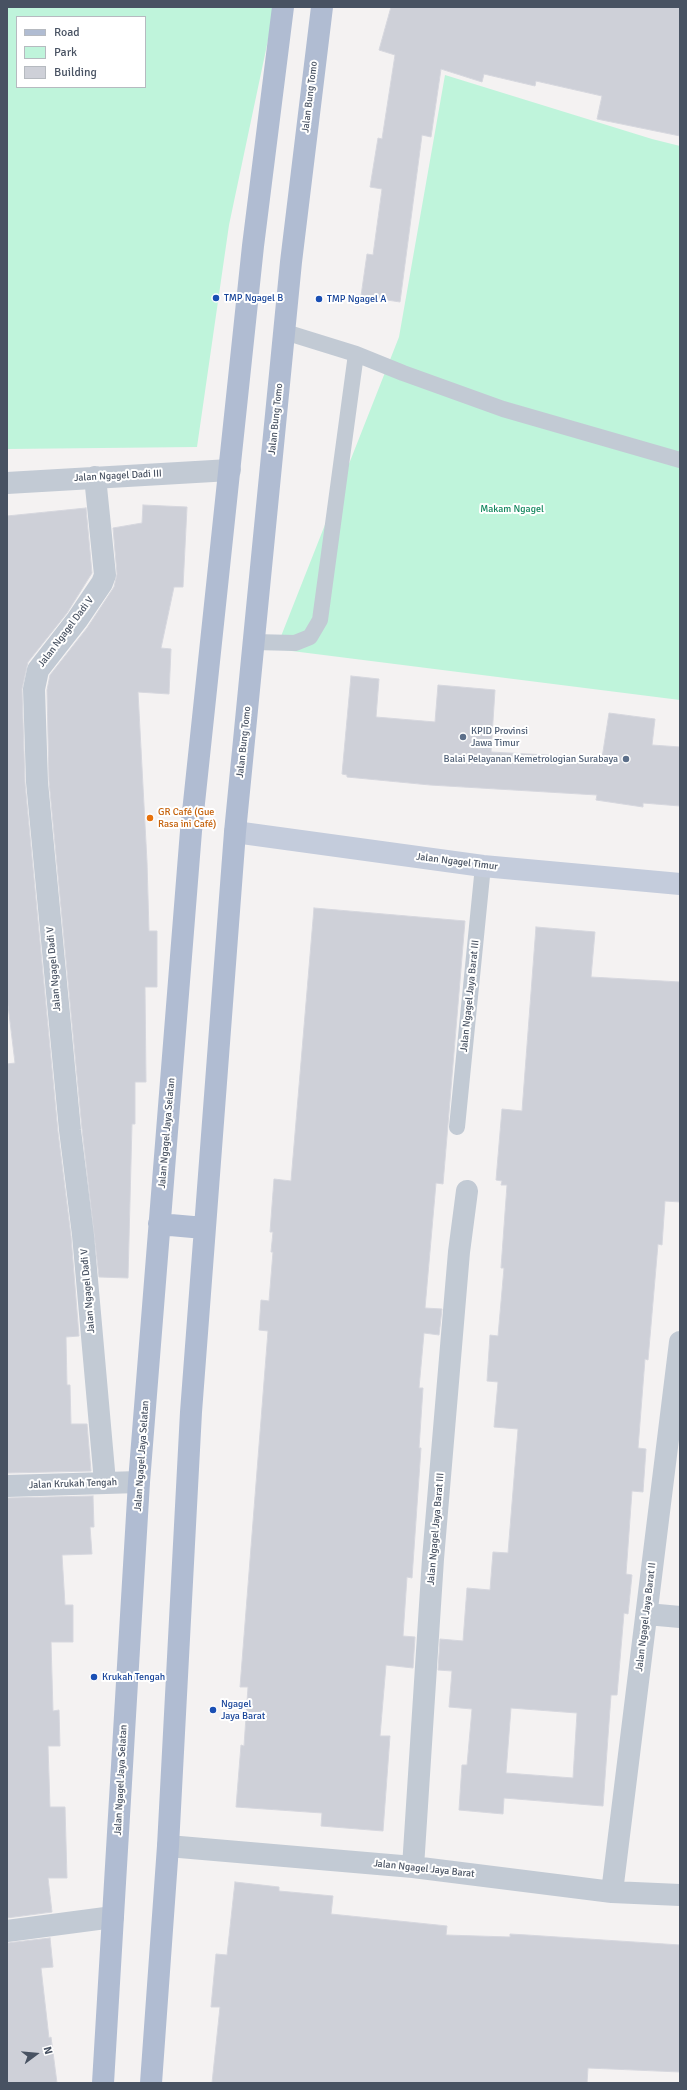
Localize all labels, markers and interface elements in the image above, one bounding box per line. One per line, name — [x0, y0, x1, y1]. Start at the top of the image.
legend — [16, 16, 146, 88]
text: Road — [54, 25, 80, 40]
text: Park — [54, 45, 77, 60]
street label: Jalan Bung Tomo — [300, 61, 320, 133]
text: Building — [54, 65, 97, 80]
place label: TMP Ngagel B — [224, 292, 283, 304]
marker: TMP Ngagel B — [211, 293, 221, 303]
place label: TMP Ngagel A — [327, 293, 386, 305]
marker: TMP Ngagel A — [314, 294, 324, 304]
street label: Jalan Bung Tomo — [266, 383, 286, 455]
street label: Jalan Ngagel Dadi III — [74, 468, 162, 484]
park label: Makam Ngagel — [480, 503, 544, 515]
street label: Jalan Ngagel Dadi V — [36, 595, 96, 669]
street label: Jalan Bung Tomo — [234, 706, 254, 778]
place label: KPID Provinsi Jawa Timur — [471, 725, 528, 748]
marker: KPID Provinsi Jawa Timur — [458, 732, 468, 742]
place label: Balai Pelayanan Kemetrologian Surabaya — [444, 753, 618, 765]
marker: Balai Pelayanan Kemetrologian Surabaya — [621, 754, 631, 764]
place label: GR Café (Gue Rasa ini Café) — [158, 806, 216, 830]
marker: GR Café (Gue Rasa ini Café) — [145, 813, 155, 823]
street label: Jalan Ngagel Timur — [415, 851, 499, 873]
street label: Jalan Ngagel Dadi V — [44, 926, 64, 1012]
street label: Jalan Ngagel Jaya Barat III — [458, 939, 482, 1053]
street label: Jalan Ngagel Jaya Selatan — [156, 1077, 178, 1189]
street label: Jalan Ngagel Dadi V — [78, 1248, 98, 1334]
street label: Jalan Ngagel Jaya Selatan — [132, 1400, 152, 1512]
street label: Jalan Ngagel Jaya Barat III — [425, 1472, 447, 1586]
street label: Jalan Krukah Tengah — [29, 1476, 117, 1492]
street label: Jalan Ngagel Jaya Barat II — [633, 1562, 659, 1672]
place label: Krukah Tengah — [102, 1671, 165, 1683]
marker: Krukah Tengah — [89, 1672, 99, 1682]
place label: Ngagel Jaya Barat — [221, 1698, 265, 1722]
marker: Ngagel Jaya Barat — [208, 1705, 218, 1715]
street label: Jalan Ngagel Jaya Selatan — [112, 1724, 130, 1836]
street label: Jalan Ngagel Jaya Barat — [373, 1858, 475, 1880]
north arrow — [16, 2034, 56, 2074]
text: N — [41, 2045, 55, 2056]

